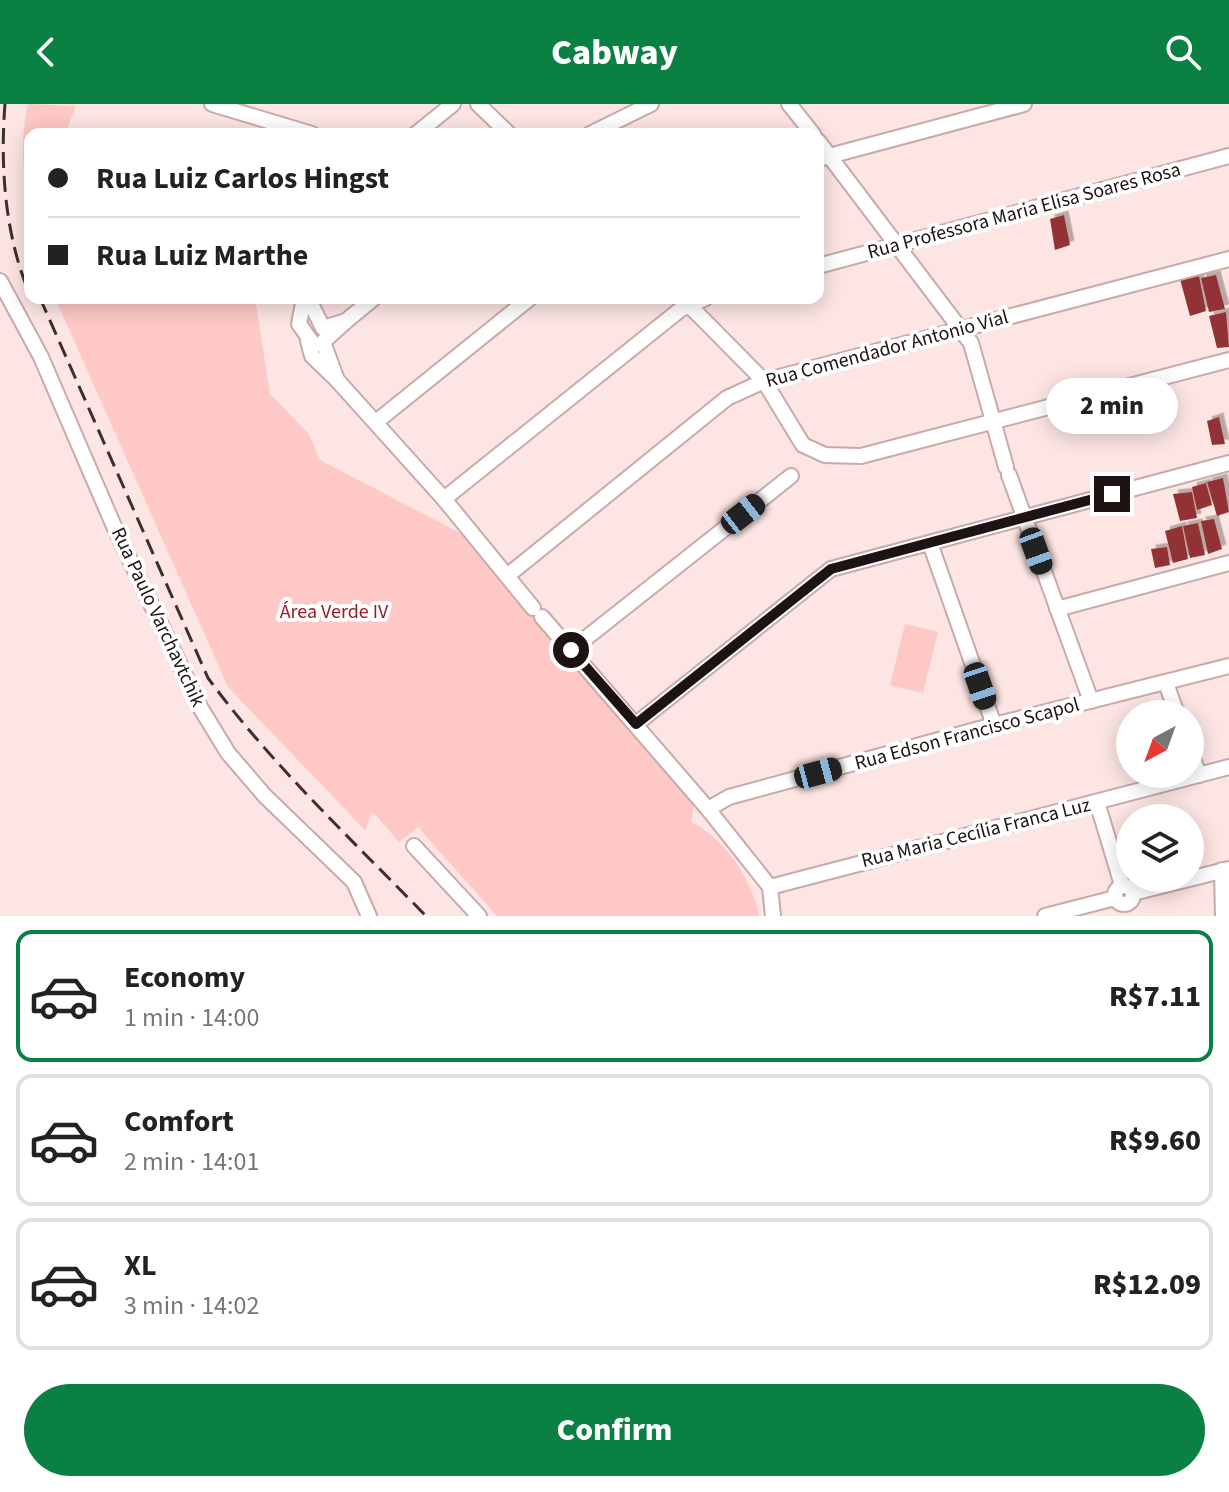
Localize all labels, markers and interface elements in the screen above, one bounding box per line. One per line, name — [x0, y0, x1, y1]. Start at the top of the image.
text: Cabway — [551, 27, 678, 78]
icon: back — [24, 30, 68, 74]
icon: search — [1161, 30, 1205, 74]
street label: Rua Professora Maria Elisa Soares Rosa — [864, 156, 1184, 266]
text: Rua Luiz Carlos Hingst — [96, 157, 389, 200]
text: Rua Luiz Marthe — [96, 234, 308, 277]
street label: Rua Comendador Antonio Vial — [762, 303, 1012, 395]
callout: 2 min — [1046, 378, 1178, 434]
text: 2 min — [1080, 387, 1144, 424]
route end — [1094, 476, 1130, 512]
car — [717, 490, 769, 538]
street label: Rua Paulo Varchavtchik — [104, 523, 212, 711]
car — [1017, 524, 1055, 578]
park label: Área Verde IV — [280, 598, 389, 626]
route start — [553, 632, 589, 668]
car — [961, 659, 999, 713]
street label: Rua Edson Francisco Scapol — [852, 691, 1082, 777]
north arrow — [1116, 700, 1204, 788]
map controls — [1116, 700, 1204, 892]
car — [792, 755, 844, 791]
street label: Rua Maria Cecília Franca Luz — [858, 791, 1094, 875]
button: layers — [1116, 804, 1204, 892]
text: Economy — [124, 956, 245, 999]
icon: car — [28, 960, 100, 1032]
text: R$7.11 — [1109, 975, 1201, 1018]
text: 1 min · 14:00 — [124, 999, 259, 1036]
text: Comfort — [124, 1100, 234, 1143]
icon: car — [28, 1104, 100, 1176]
text: R$9.60 — [1109, 1119, 1201, 1162]
text: 2 min · 14:01 — [124, 1143, 259, 1180]
text: XL — [124, 1244, 157, 1287]
icon: car — [28, 1248, 100, 1320]
text: R$12.09 — [1093, 1263, 1201, 1306]
text: 3 min · 14:02 — [124, 1287, 259, 1324]
button: Confirm — [24, 1384, 1205, 1476]

